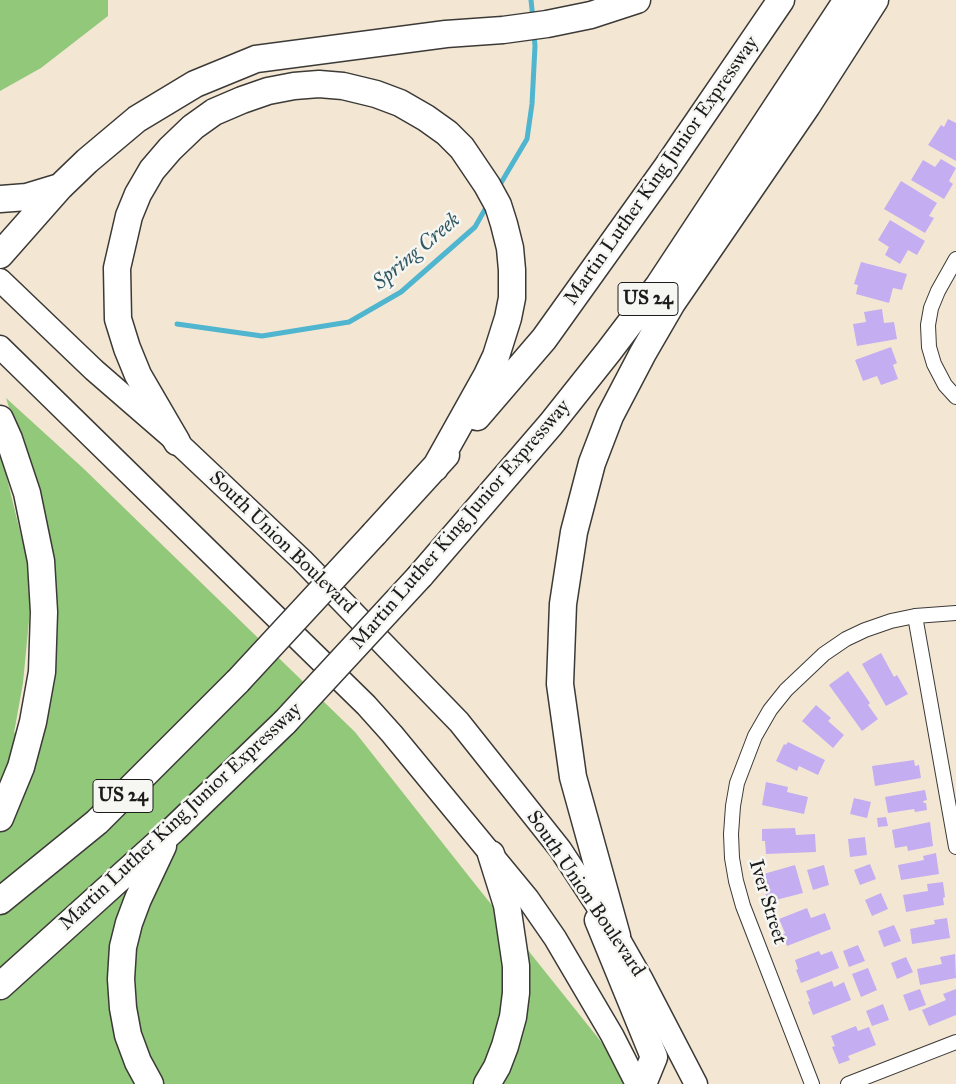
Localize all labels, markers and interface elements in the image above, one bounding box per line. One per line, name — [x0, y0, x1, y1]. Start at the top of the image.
street label: Martin Luther King Junior Expressway — [560, 32, 764, 310]
water label: Spring Creek — [368, 208, 466, 296]
road number: US 24 — [618, 282, 678, 316]
street label: Martin Luther King Junior Expressway — [346, 395, 576, 655]
street label: South Union Boulevard — [204, 467, 360, 619]
street label: Martin Luther King Junior Expressway — [55, 698, 307, 936]
road number: US 24 — [93, 779, 153, 812]
street label: South Union Boulevard — [521, 806, 649, 982]
street label: Iver Street — [743, 857, 791, 947]

